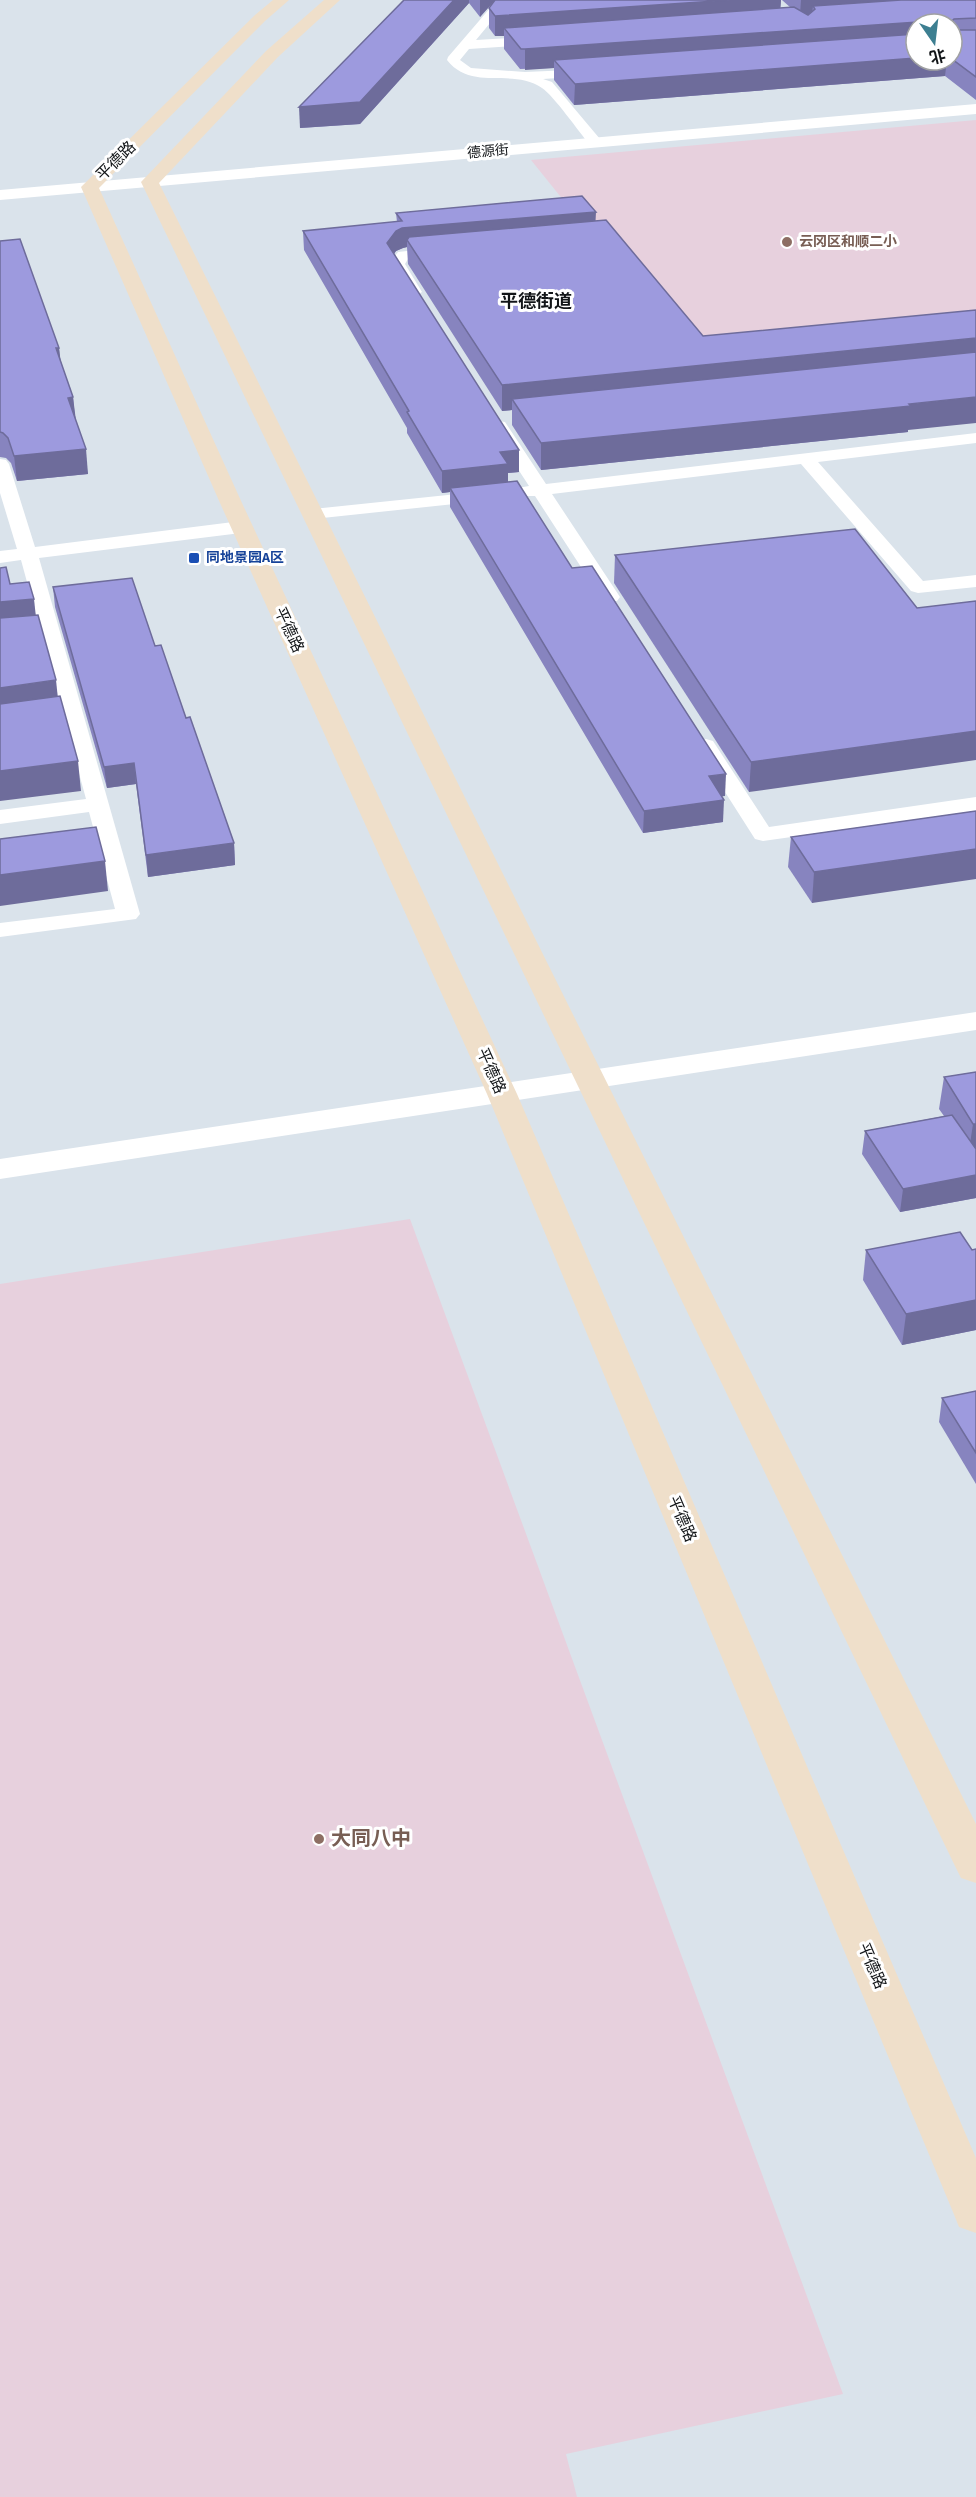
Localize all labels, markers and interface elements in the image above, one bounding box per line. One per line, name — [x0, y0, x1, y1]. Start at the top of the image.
north arrow — [904, 12, 964, 72]
text: 北 — [927, 43, 948, 68]
street label: 平德路 — [91, 136, 141, 186]
street label: 德源街 — [466, 140, 510, 164]
place label: 云冈区和顺二小 — [799, 232, 897, 252]
marker: 云冈区和顺二小 — [780, 235, 794, 249]
district label: 平德街道 — [500, 289, 572, 314]
place label: 同地景园A区 — [206, 548, 284, 568]
marker: 同地景园A区 — [187, 551, 201, 565]
street label: 平德路 — [269, 604, 309, 656]
street label: 平德路 — [471, 1045, 511, 1097]
street label: 平德路 — [662, 1493, 702, 1545]
place label: 大同八中 — [331, 1825, 411, 1853]
marker: 大同八中 — [312, 1832, 326, 1846]
street label: 平德路 — [852, 1940, 892, 1992]

